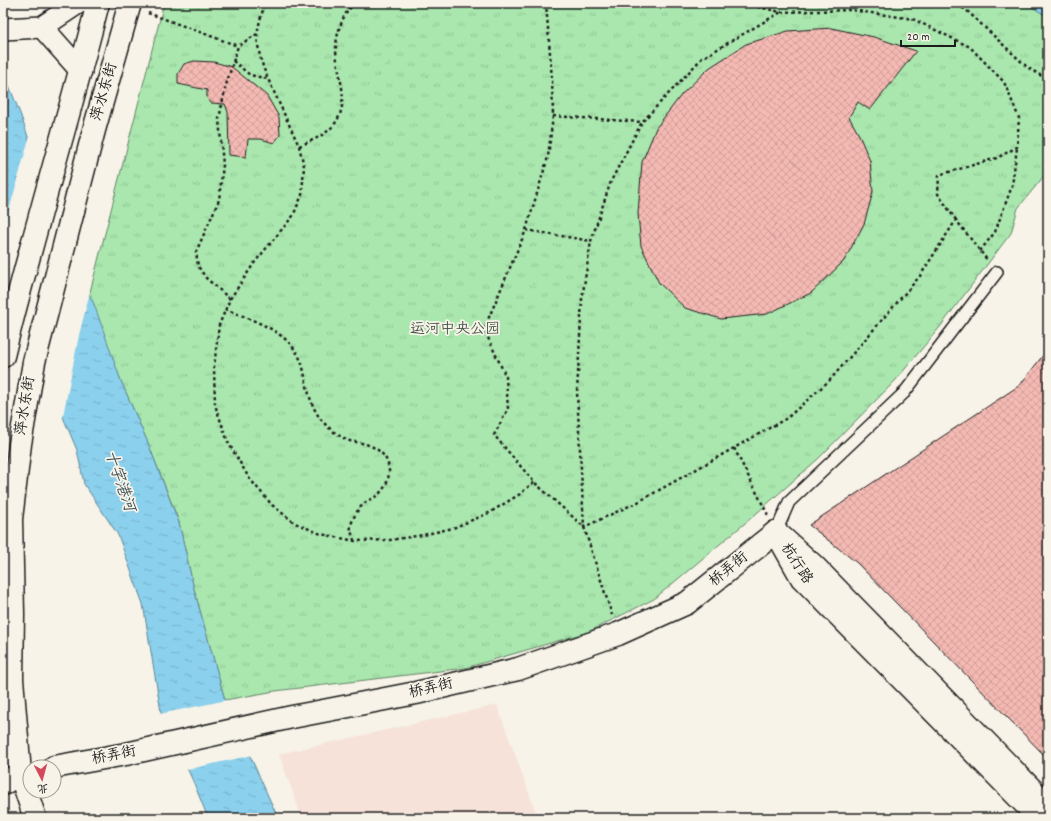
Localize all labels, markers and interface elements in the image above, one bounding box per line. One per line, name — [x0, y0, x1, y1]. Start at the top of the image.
scale bar — [901, 22, 955, 48]
text: 20 m — [907, 29, 930, 46]
street label: 萍水东街 — [86, 60, 124, 124]
park label: 运河中央公园 — [410, 319, 500, 341]
street label: 萍水东街 — [10, 375, 42, 437]
water label: 十字港河 — [98, 447, 141, 518]
street label: 杭行路 — [775, 539, 817, 589]
street label: 桥弄街 — [705, 547, 753, 593]
street label: 桥弄街 — [407, 673, 455, 705]
street label: 桥弄街 — [90, 741, 138, 771]
north arrow — [22, 759, 62, 799]
text: 北 — [37, 778, 49, 795]

